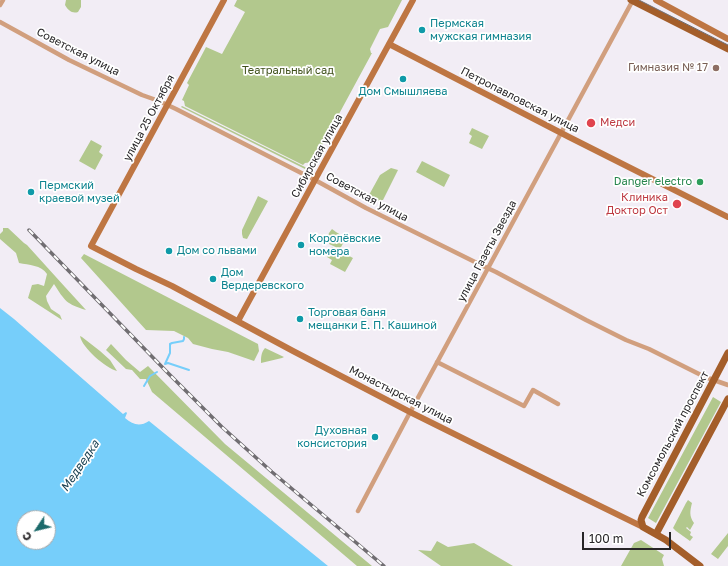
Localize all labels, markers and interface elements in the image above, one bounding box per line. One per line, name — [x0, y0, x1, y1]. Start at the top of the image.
place label: Пермская мужская гимназия — [430, 17, 532, 43]
street label: Советская улица — [34, 25, 122, 79]
marker: Пермская мужская гимназия — [417, 25, 427, 35]
place label: Гимназия № 17 — [628, 61, 708, 75]
marker: Гимназия № 17 — [711, 63, 721, 73]
park label: Театральный сад — [242, 64, 334, 78]
street label: Петропавловская улица — [459, 64, 581, 136]
street label: улица 25 Октября — [121, 72, 177, 164]
marker: Дом Смышляева — [398, 74, 408, 84]
place label: Дом Смышляева — [358, 85, 448, 99]
street label: Сибирская улица — [288, 112, 346, 200]
place label: Медси — [600, 116, 635, 130]
marker: Медси — [585, 117, 597, 129]
street label: Советская улица — [323, 170, 411, 224]
place label: Danger electro — [614, 175, 692, 189]
marker: Danger electro — [695, 177, 705, 187]
place label: Пермский краевой музей — [39, 179, 120, 205]
marker: Пермский краевой музей — [26, 187, 36, 197]
place label: Клиника Доктор Ост — [606, 191, 668, 217]
street label: улица Газеты Звезда — [455, 198, 519, 304]
marker: Клиника Доктор Ост — [671, 198, 683, 210]
place label: Королёвские номера — [309, 232, 381, 258]
marker: Королёвские номера — [296, 240, 306, 250]
place label: Дом со львами — [177, 244, 257, 258]
marker: Дом со львами — [164, 246, 174, 256]
place label: Дом Вердеревского — [221, 266, 304, 292]
marker: Дом Вердеревского — [208, 274, 218, 284]
place label: Торговая баня мещанки Е. П. Кашиной — [308, 306, 437, 332]
marker: Торговая баня мещанки Е. П. Кашиной — [295, 314, 305, 324]
street label: Монастырская улица — [347, 363, 455, 427]
street label: Комсомольский проспект — [634, 369, 712, 499]
place label: Духовная консистория — [297, 424, 367, 450]
marker: Духовная консистория — [370, 432, 380, 442]
water label: Медведка — [58, 438, 102, 494]
north arrow — [16, 510, 56, 550]
scale bar — [584, 524, 673, 550]
text: С — [19, 530, 34, 544]
text: 100 m — [589, 531, 623, 546]

